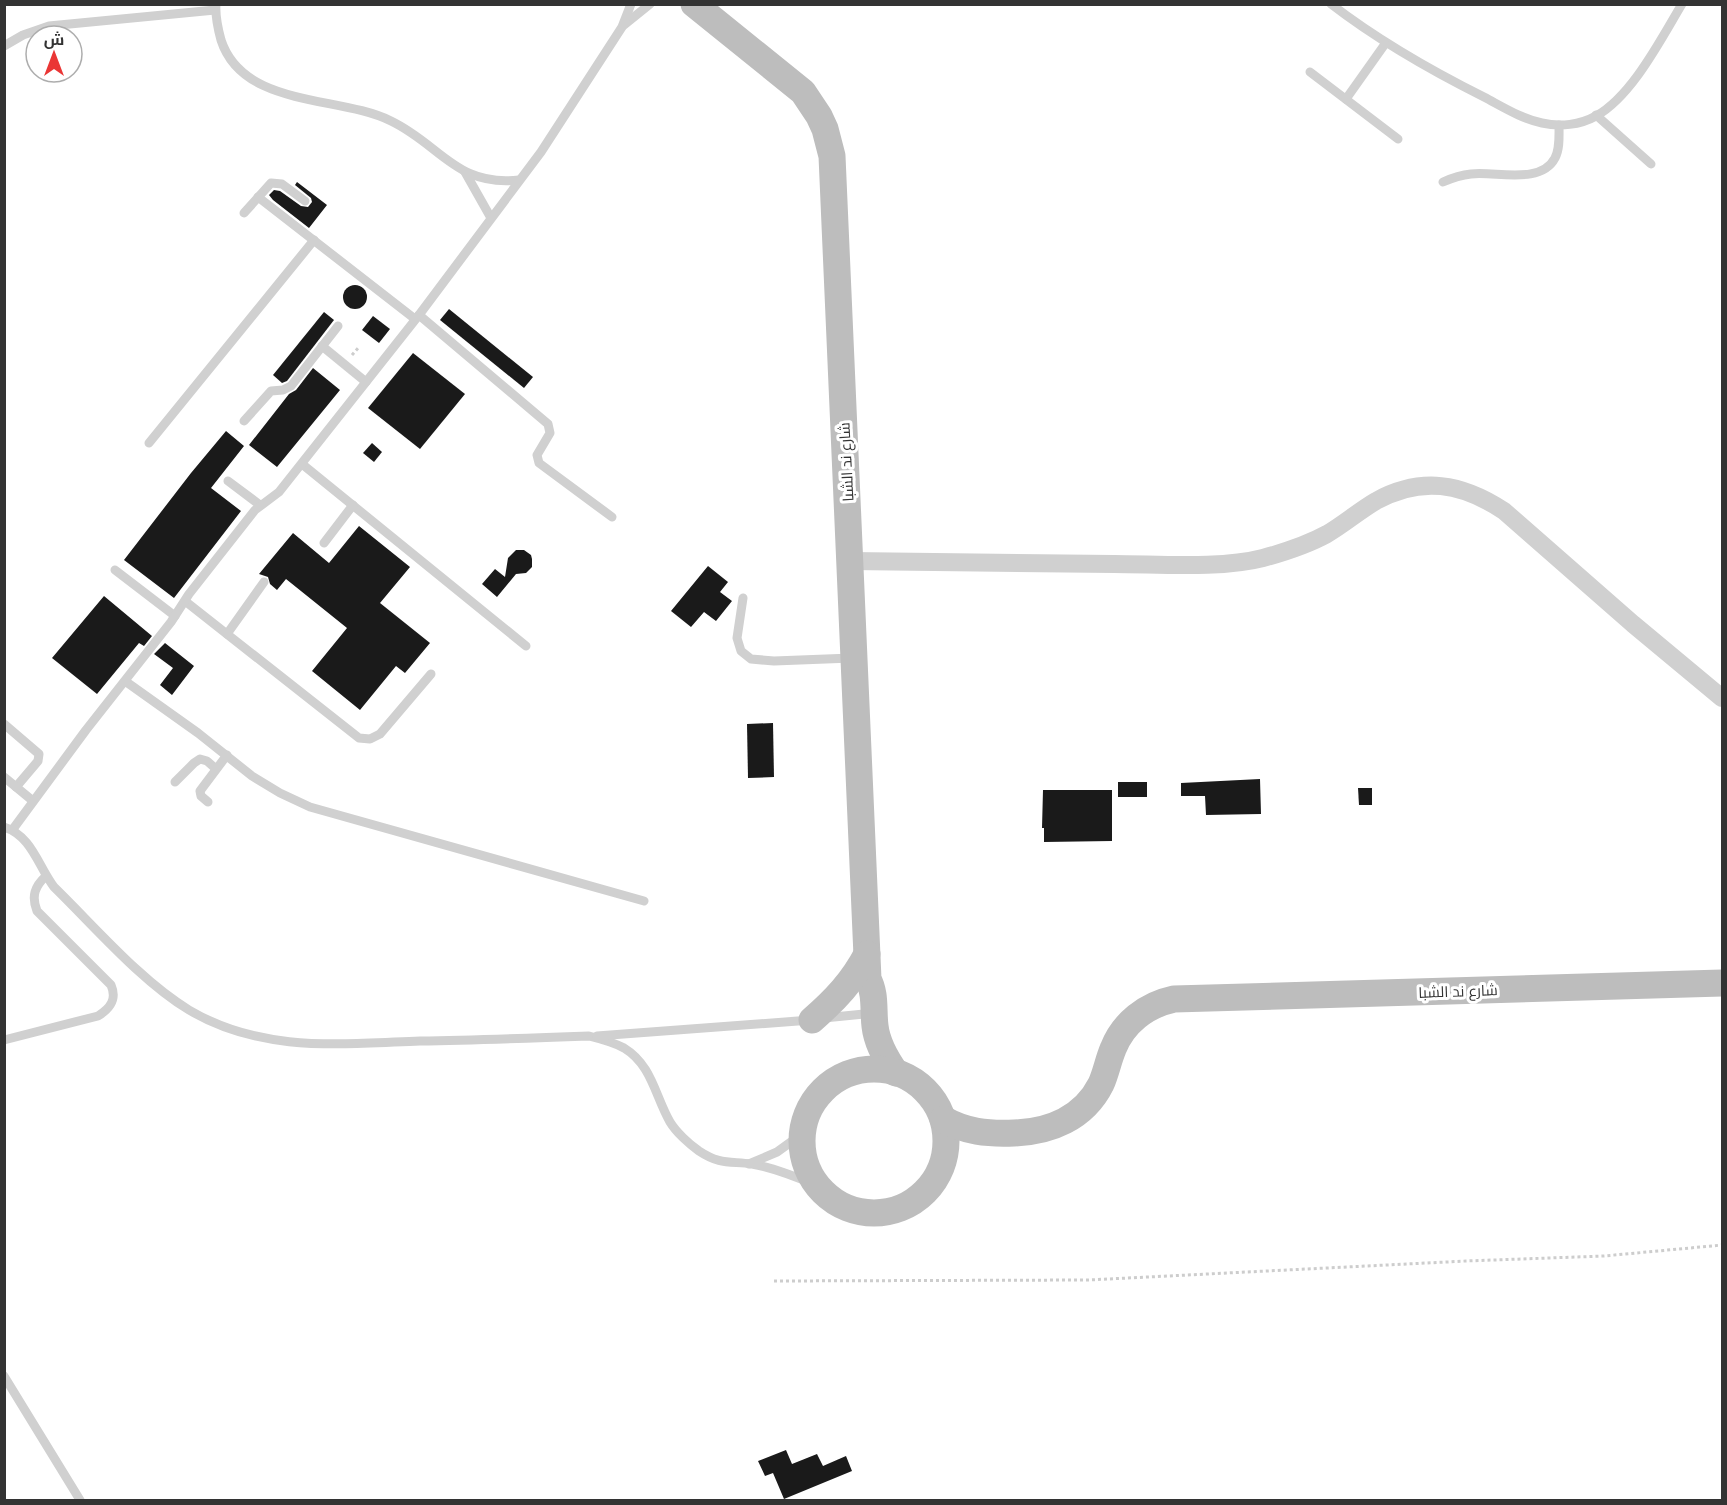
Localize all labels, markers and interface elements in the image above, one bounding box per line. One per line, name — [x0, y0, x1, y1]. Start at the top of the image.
north arrow — [24, 24, 84, 84]
text: ش — [44, 31, 64, 49]
street label: شارع ند الشبا — [835, 422, 860, 502]
street label: شارع ند الشبا — [1418, 981, 1498, 1004]

